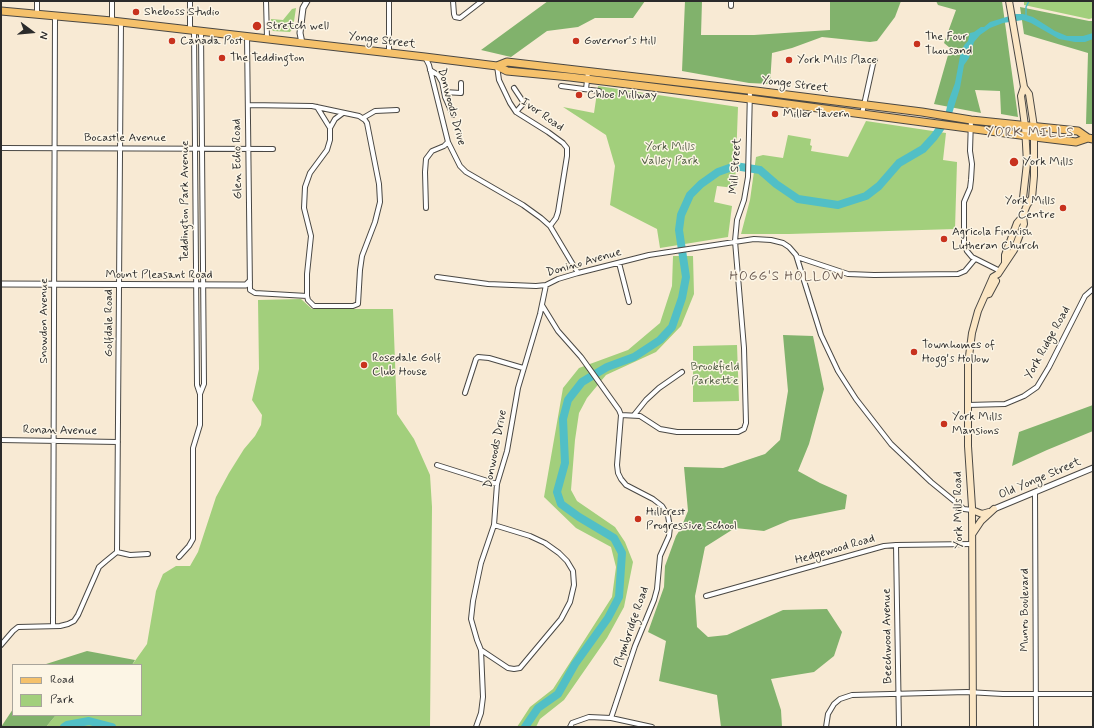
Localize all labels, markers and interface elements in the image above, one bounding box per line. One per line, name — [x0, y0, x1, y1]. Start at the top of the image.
place label: Sheboss Studio — [144, 5, 219, 19]
marker: Sheboss Studio — [131, 7, 141, 17]
north arrow — [12, 12, 52, 52]
place label: Stretch well — [266, 19, 329, 33]
marker: Stretch well — [251, 20, 263, 32]
text: N — [36, 30, 51, 41]
street label: Yonge Street — [347, 30, 417, 52]
place label: The Four Thousand — [925, 30, 972, 58]
place label: Canada Post — [180, 34, 243, 48]
place label: Governor's Hill — [584, 34, 656, 48]
marker: Canada Post — [167, 36, 177, 46]
marker: Governor's Hill — [571, 36, 581, 46]
marker: The Four Thousand — [912, 39, 922, 49]
place label: The Teddington — [230, 51, 305, 65]
marker: The Teddington — [217, 53, 227, 63]
place label: York Mills Place — [797, 53, 877, 67]
marker: York Mills Place — [784, 55, 794, 65]
street label: Donwoods Drive — [434, 67, 468, 147]
street label: Yonge Street — [760, 74, 830, 96]
place label: Chloe Millway — [587, 88, 657, 102]
marker: Chloe Millway — [574, 90, 584, 100]
street label: Ivor Road — [518, 95, 566, 135]
place label: Miller Tavern — [783, 107, 850, 121]
marker: Miller Tavern — [770, 109, 780, 119]
street label: Glen Echo Road — [230, 119, 246, 199]
district label: YORK MILLS — [987, 125, 1073, 141]
street label: Bocastle Avenue — [84, 131, 166, 145]
street label: Mill Street — [727, 137, 745, 195]
street label: Teddington Park Avenue — [178, 140, 192, 262]
park label: York Mills Valley Park — [641, 140, 699, 168]
place label: York Mills — [1023, 155, 1073, 169]
marker: York Mills — [1008, 156, 1020, 168]
place label: York Mills Centre — [1005, 194, 1055, 222]
marker: York Mills Centre — [1058, 203, 1068, 213]
place label: Agricola Finnish Lutheran Church — [952, 225, 1039, 253]
marker: Agricola Finnish Lutheran Church — [939, 234, 949, 244]
street label: Donino Avenue — [545, 245, 623, 281]
street label: Mount Pleasant Road — [105, 268, 213, 282]
district label: HOGG'S HOLLOW — [730, 269, 844, 285]
street label: Snowdon Avenue — [37, 278, 51, 364]
street label: Golfdale Road — [102, 289, 116, 357]
street label: York Ridge Road — [1022, 304, 1074, 382]
place label: Townhomes of Hogg's Hollow — [922, 338, 995, 366]
marker: Townhomes of Hogg's Hollow — [909, 347, 919, 357]
place label: Rosedale Golf Club House — [372, 351, 441, 379]
marker: Rosedale Golf Club House — [359, 360, 369, 370]
park label: Brookfield Parkette — [690, 360, 740, 388]
street label: Donwoods Drive — [481, 409, 511, 489]
place label: York Mills Mansions — [952, 410, 1002, 438]
marker: York Mills Mansions — [939, 419, 949, 429]
street label: Ronan Avenue — [23, 423, 97, 439]
street label: Old Yonge Street — [997, 455, 1083, 503]
street label: York Mills Road — [951, 471, 967, 549]
place label: Hillcrest Progressive School — [646, 505, 737, 533]
marker: Hillcrest Progressive School — [633, 514, 643, 524]
street label: Hedgewood Road — [794, 532, 876, 568]
street label: Munro Boulevard — [1018, 568, 1032, 652]
street label: Plymbridge Road — [611, 585, 653, 669]
street label: Beechwood Avenue — [880, 588, 896, 684]
legend — [12, 664, 142, 716]
text: Road — [50, 672, 74, 688]
text: Park — [50, 692, 74, 708]

